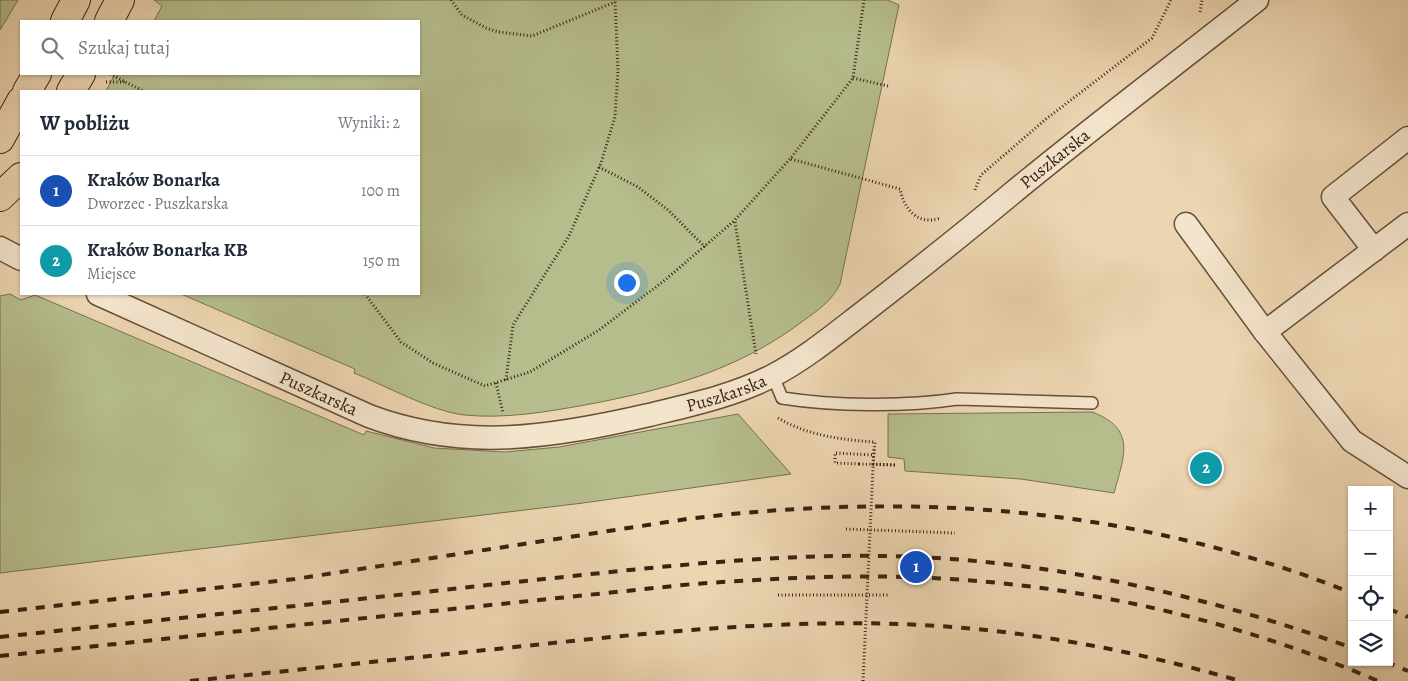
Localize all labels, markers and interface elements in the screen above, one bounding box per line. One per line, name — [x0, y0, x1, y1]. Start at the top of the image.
search box — [20, 20, 420, 75]
icon: search — [38, 34, 66, 62]
text: Szukaj tutaj — [78, 35, 170, 61]
text: W pobliżu — [40, 109, 129, 137]
text: Wyniki: 2 — [338, 112, 400, 134]
street label: Puszkarska — [1015, 123, 1095, 194]
text: Kraków Bonarka — [87, 167, 220, 193]
text: 1 — [53, 180, 59, 202]
text: 100 m — [361, 180, 400, 202]
text: Dworzec · Puszkarska — [87, 193, 228, 215]
text: Kraków Bonarka KB — [87, 237, 248, 263]
text: 2 — [52, 250, 60, 272]
text: 150 m — [363, 250, 400, 272]
text: Miejsce — [87, 263, 136, 285]
your location — [614, 270, 640, 296]
street label: Puszkarska — [276, 365, 362, 422]
street label: Puszkarska — [683, 368, 771, 418]
pin: 2 — [1190, 449, 1222, 487]
map controls — [1348, 486, 1393, 666]
button: + — [1348, 486, 1393, 531]
button: − — [1348, 531, 1393, 576]
pin: 1 — [900, 548, 932, 586]
button: locate — [1348, 576, 1393, 621]
button: layers — [1348, 621, 1393, 666]

